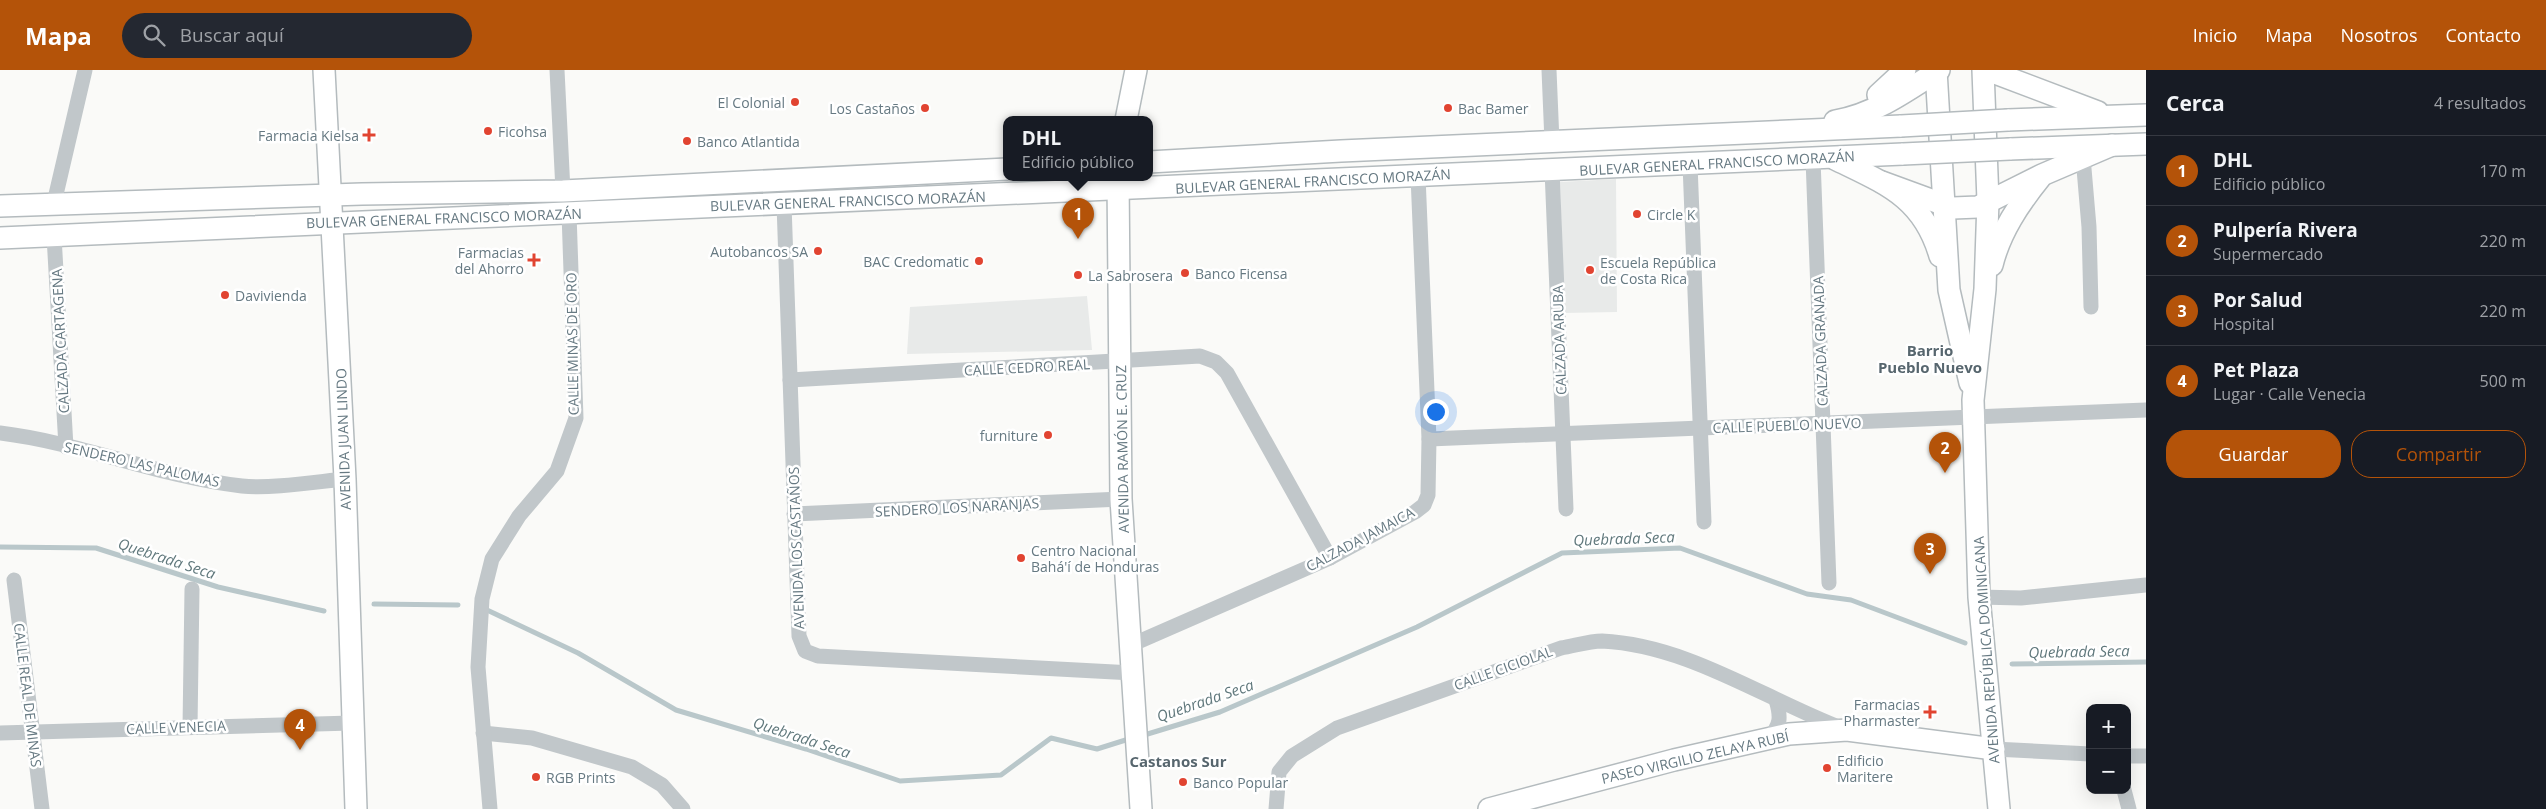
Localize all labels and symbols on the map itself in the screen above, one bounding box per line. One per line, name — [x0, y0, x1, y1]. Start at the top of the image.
place label: El Colonial — [717, 93, 785, 112]
marker: El Colonial — [789, 96, 801, 108]
place label: Los Castaños — [829, 99, 915, 118]
place label: Bac Bamer — [1458, 99, 1529, 118]
marker: Los Castaños — [919, 102, 931, 114]
marker: Bac Bamer — [1442, 102, 1454, 114]
place label: Ficohsa — [498, 122, 547, 141]
marker: Ficohsa — [482, 125, 494, 137]
place label: Farmacia Kielsa — [258, 126, 359, 145]
marker: Farmacia Kielsa — [363, 129, 375, 141]
place label: Banco Atlantida — [697, 132, 800, 151]
marker: Banco Atlantida — [681, 135, 693, 147]
street label: BULEVAR GENERAL FRANCISCO MORAZÁN — [1579, 146, 1855, 180]
street label: BULEVAR GENERAL FRANCISCO MORAZÁN — [1175, 164, 1451, 198]
street label: BULEVAR GENERAL FRANCISCO MORAZÁN — [710, 187, 986, 215]
pin: 1 — [1062, 198, 1094, 239]
street label: BULEVAR GENERAL FRANCISCO MORAZÁN — [306, 204, 582, 232]
place label: Circle K — [1647, 205, 1696, 224]
marker: Circle K — [1631, 208, 1643, 220]
place label: Autobancos SA — [710, 242, 808, 261]
place label: Farmacias del Ahorro — [455, 243, 524, 278]
marker: Autobancos SA — [812, 245, 824, 257]
place label: BAC Credomatic — [863, 252, 969, 271]
place label: Escuela República de Costa Rica — [1600, 253, 1716, 288]
marker: Farmacias del Ahorro — [528, 254, 540, 266]
marker: BAC Credomatic — [973, 255, 985, 267]
place label: Banco Ficensa — [1195, 264, 1288, 283]
marker: Escuela República de Costa Rica — [1584, 264, 1596, 276]
place label: La Sabrosera — [1088, 266, 1173, 285]
marker: Banco Ficensa — [1179, 267, 1191, 279]
street label: CALZADA CARTAGENA — [47, 268, 73, 414]
marker: La Sabrosera — [1072, 269, 1084, 281]
street label: CALLE MINAS DE ORO — [561, 272, 583, 416]
street label: CALZADA GRANADA — [1808, 275, 1832, 407]
street label: CALZADA ARUBA — [1548, 285, 1570, 395]
place label: Davivienda — [235, 286, 307, 305]
marker: Davivienda — [219, 289, 231, 301]
district label: Barrio Pueblo Nuevo — [1878, 340, 1982, 377]
street label: CALLE CEDRO REAL — [963, 354, 1091, 380]
street label: AVENIDA RAMÓN E. CRUZ — [1111, 365, 1133, 533]
street label: AVENIDA JUAN LINDO — [331, 368, 355, 510]
your location — [1423, 399, 1449, 425]
street label: CALLE PUEBLO NUEVO — [1712, 413, 1862, 437]
place label: furniture — [980, 426, 1038, 445]
marker: furniture — [1042, 429, 1054, 441]
pin: 2 — [1929, 432, 1961, 473]
street label: SENDERO LAS PALOMAS — [62, 437, 222, 491]
street label: AVENIDA LOS CASTAÑOS — [784, 466, 808, 630]
street label: SENDERO LOS NARANJAS — [874, 493, 1040, 521]
street label: CALZADA JAMAICA — [1303, 502, 1418, 576]
water label: Quebrada Seca — [1573, 526, 1676, 550]
water label: Quebrada Seca — [116, 533, 219, 583]
pin: 3 — [1914, 533, 1946, 574]
street label: AVENIDA REPÚBLICA DOMINICANA — [1969, 536, 2003, 764]
place label: Centro Nacional Bahá'í de Honduras — [1031, 541, 1159, 576]
marker: Centro Nacional Bahá'í de Honduras — [1015, 552, 1027, 564]
street label: CALLE REAL DE MINAS — [10, 622, 46, 768]
water label: Quebrada Seca — [2028, 640, 2130, 662]
street label: CALLE CICIOLAL — [1451, 641, 1555, 695]
water label: Quebrada Seca — [1154, 674, 1257, 726]
place label: Farmacias Pharmaster — [1844, 695, 1920, 730]
marker: Farmacias Pharmaster — [1924, 706, 1936, 718]
pin: 4 — [284, 709, 316, 750]
water label: Quebrada Seca — [751, 712, 854, 762]
street label: CALLE VENECIA — [126, 716, 226, 738]
street label: PASEO VIRGILIO ZELAYA RUBÍ — [1599, 726, 1791, 788]
district label: Castanos Sur — [1129, 751, 1227, 771]
place label: Edificio Maritere — [1837, 751, 1893, 786]
marker: Edificio Maritere — [1821, 762, 1833, 774]
place label: RGB Prints — [546, 768, 616, 787]
marker: RGB Prints — [530, 771, 542, 783]
place label: Banco Popular — [1193, 773, 1288, 792]
marker: Banco Popular — [1177, 776, 1189, 788]

